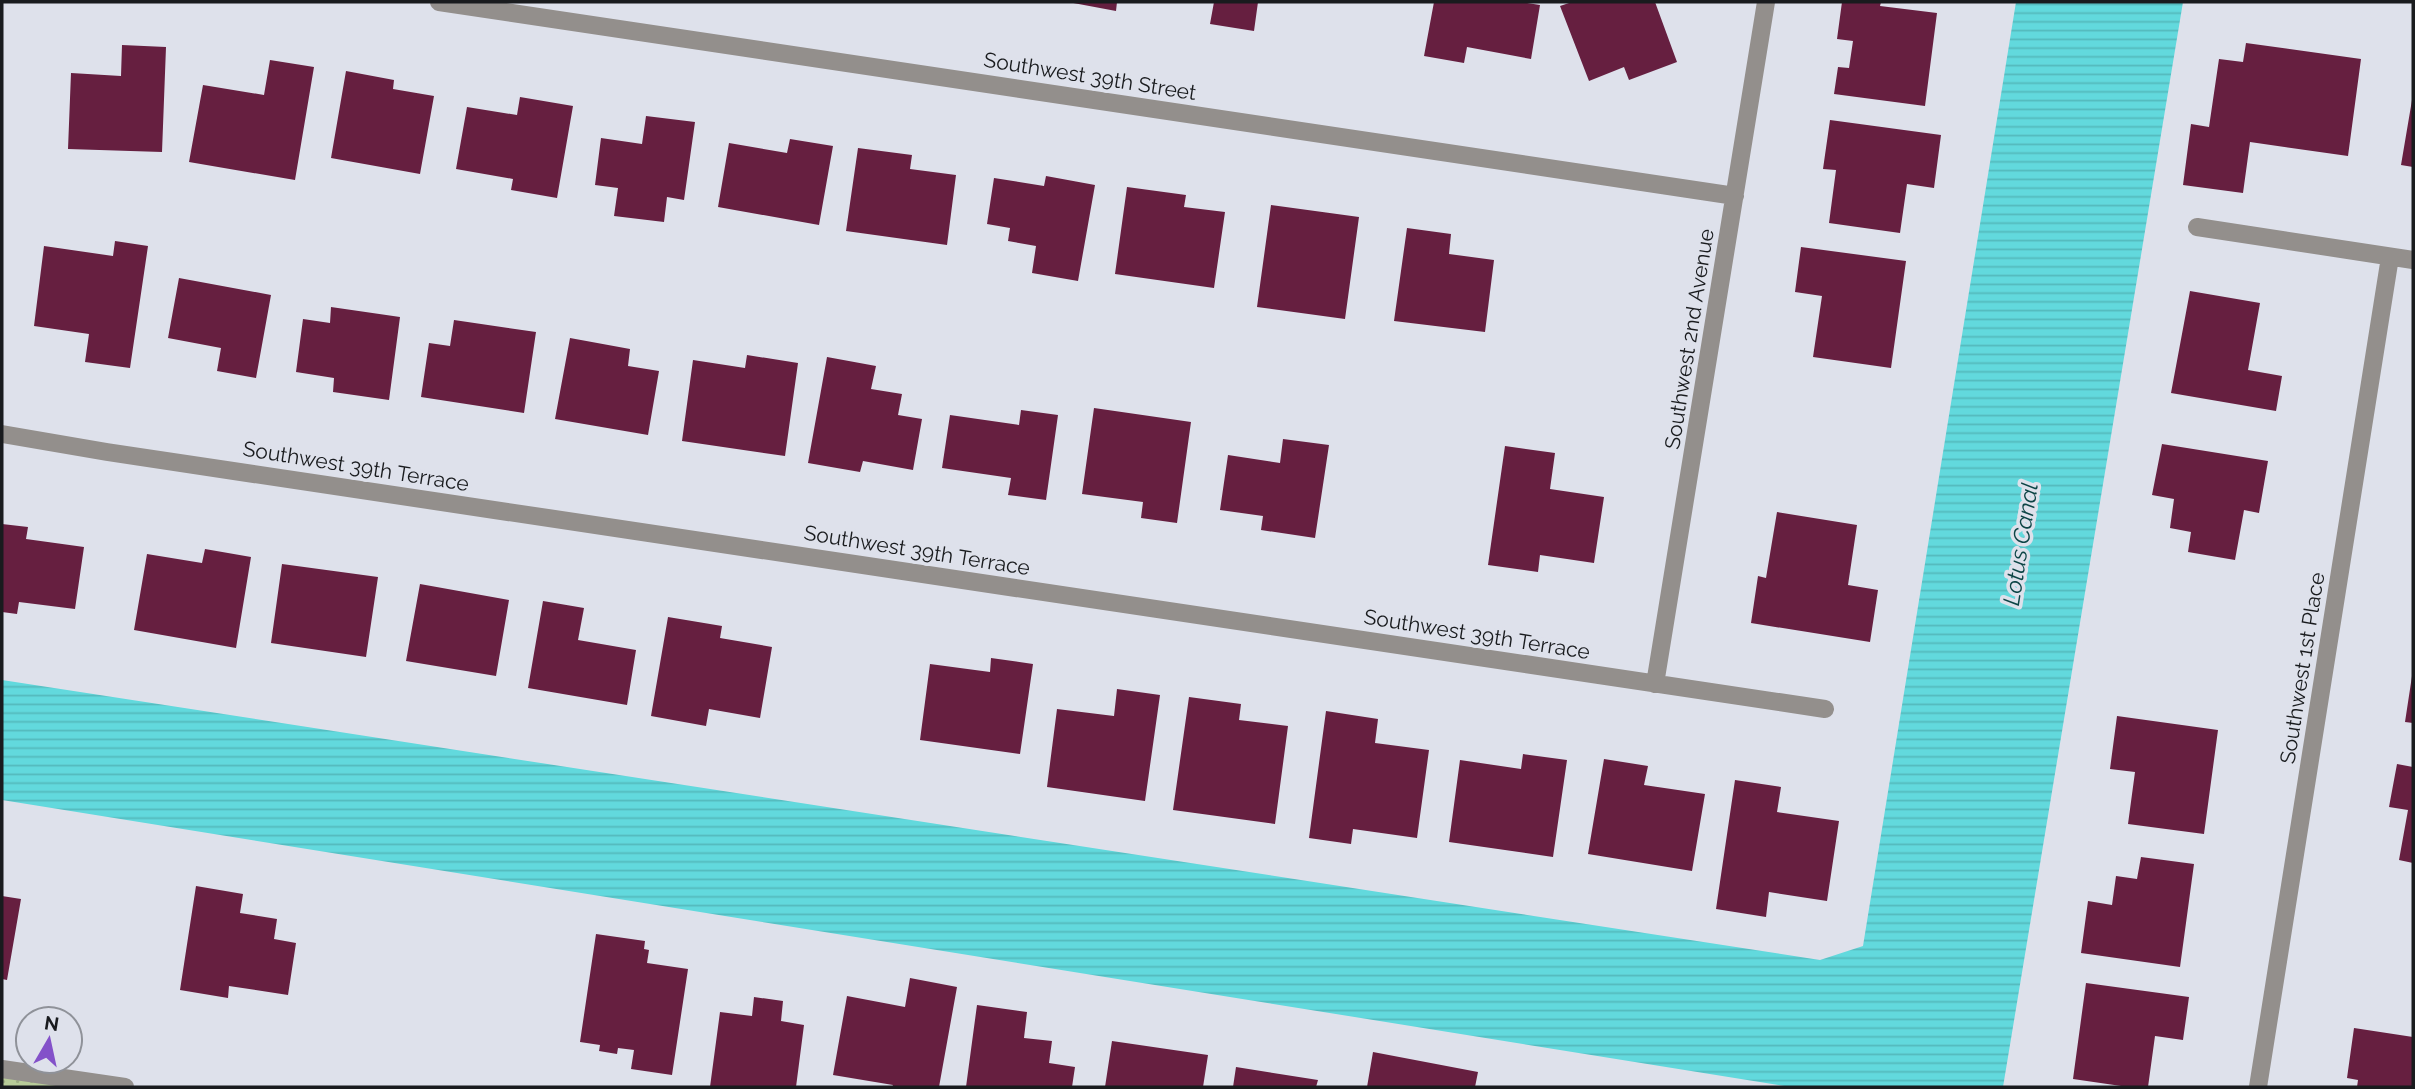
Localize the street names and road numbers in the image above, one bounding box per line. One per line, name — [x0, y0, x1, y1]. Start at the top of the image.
street label: Southwest 39th Street — [982, 47, 1198, 105]
street label: Southwest 2nd Avenue — [1659, 227, 1719, 451]
street label: Southwest 39th Terrace — [241, 436, 471, 496]
street label: Southwest 39th Terrace — [802, 520, 1032, 580]
street label: Southwest 1st Place — [2274, 570, 2330, 766]
street label: Southwest 39th Terrace — [1362, 604, 1592, 664]

